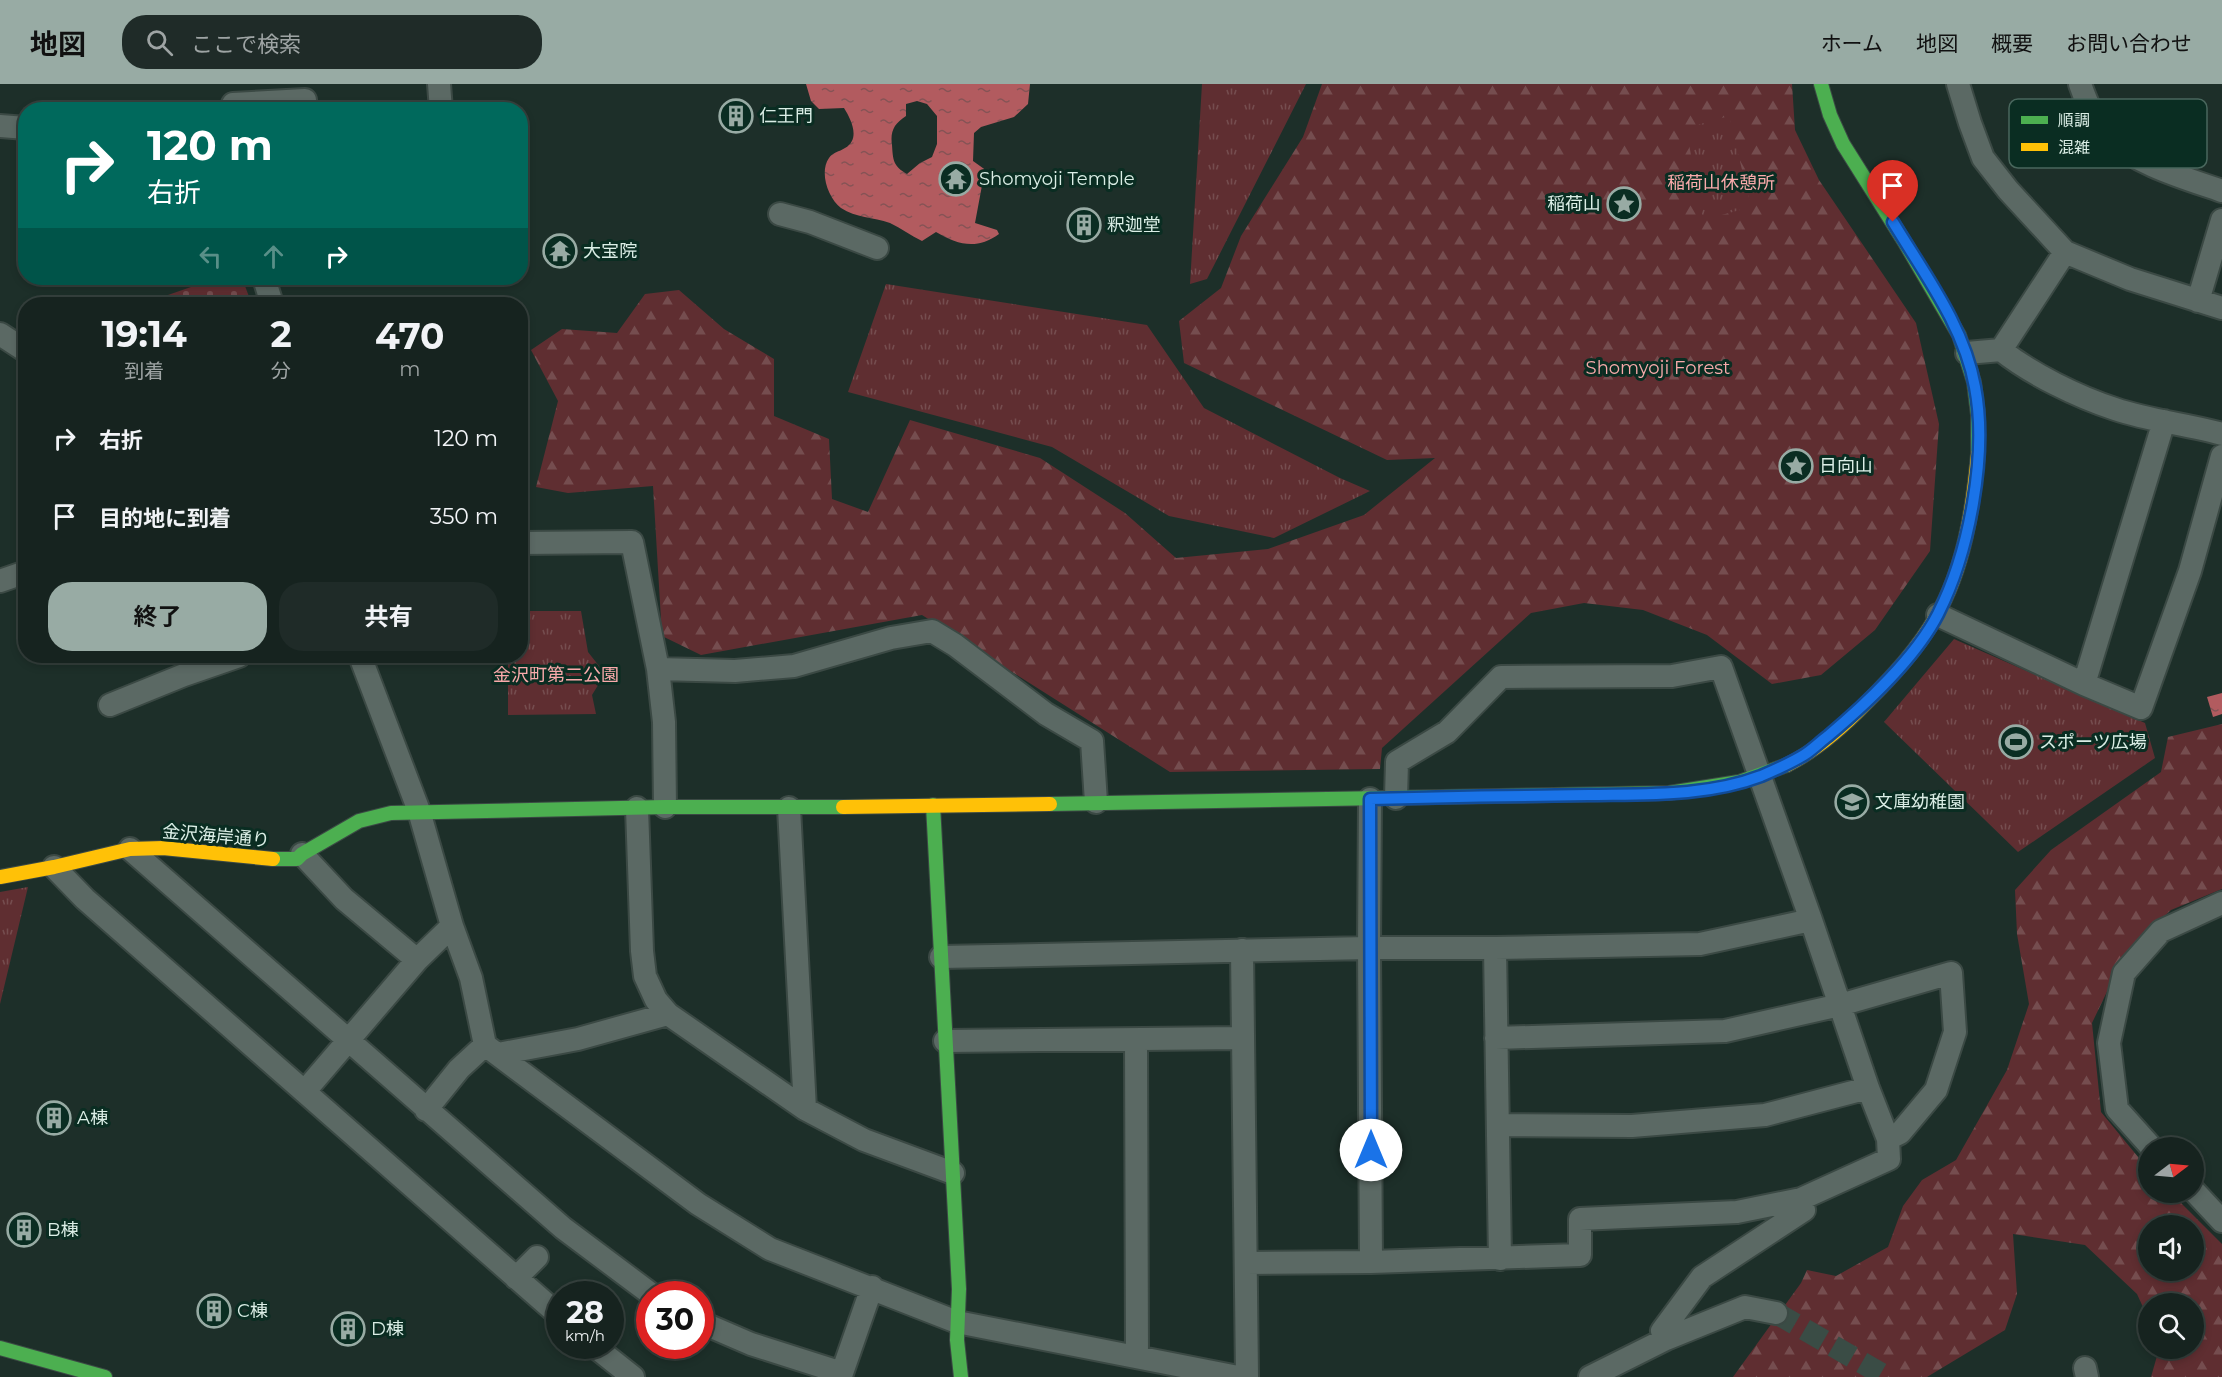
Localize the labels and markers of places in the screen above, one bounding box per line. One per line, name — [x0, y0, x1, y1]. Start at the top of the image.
building icon: 仁王門 — [718, 98, 754, 134]
place label: 仁王門 — [759, 105, 813, 127]
pin — [1867, 160, 1918, 222]
temple icon: Shomyoji Temple — [938, 161, 974, 197]
place label: Shomyoji Temple — [979, 168, 1135, 190]
place icon: 稲荷山 — [1606, 186, 1642, 222]
place label: 稲荷山 — [1547, 193, 1601, 215]
building icon: 釈迦堂 — [1066, 207, 1102, 243]
place label: 釈迦堂 — [1107, 214, 1161, 236]
temple icon: 大宝院 — [542, 233, 578, 269]
place label: 大宝院 — [583, 240, 637, 262]
place icon: 日向山 — [1778, 448, 1814, 484]
place label: 日向山 — [1819, 455, 1873, 477]
sports icon: スポーツ広場 — [1998, 724, 2034, 760]
place label: スポーツ広場 — [2039, 731, 2147, 753]
school or university icon: 文庫幼稚園 — [1834, 784, 1870, 820]
place label: 文庫幼稚園 — [1875, 791, 1965, 813]
building icon: A棟 — [36, 1100, 72, 1136]
place label: A棟 — [77, 1107, 108, 1129]
building icon: B棟 — [6, 1212, 42, 1248]
place label: B棟 — [47, 1219, 79, 1241]
building icon: C棟 — [196, 1293, 232, 1329]
place label: C棟 — [237, 1300, 268, 1322]
building icon: D棟 — [330, 1311, 366, 1347]
place label: D棟 — [371, 1318, 404, 1340]

